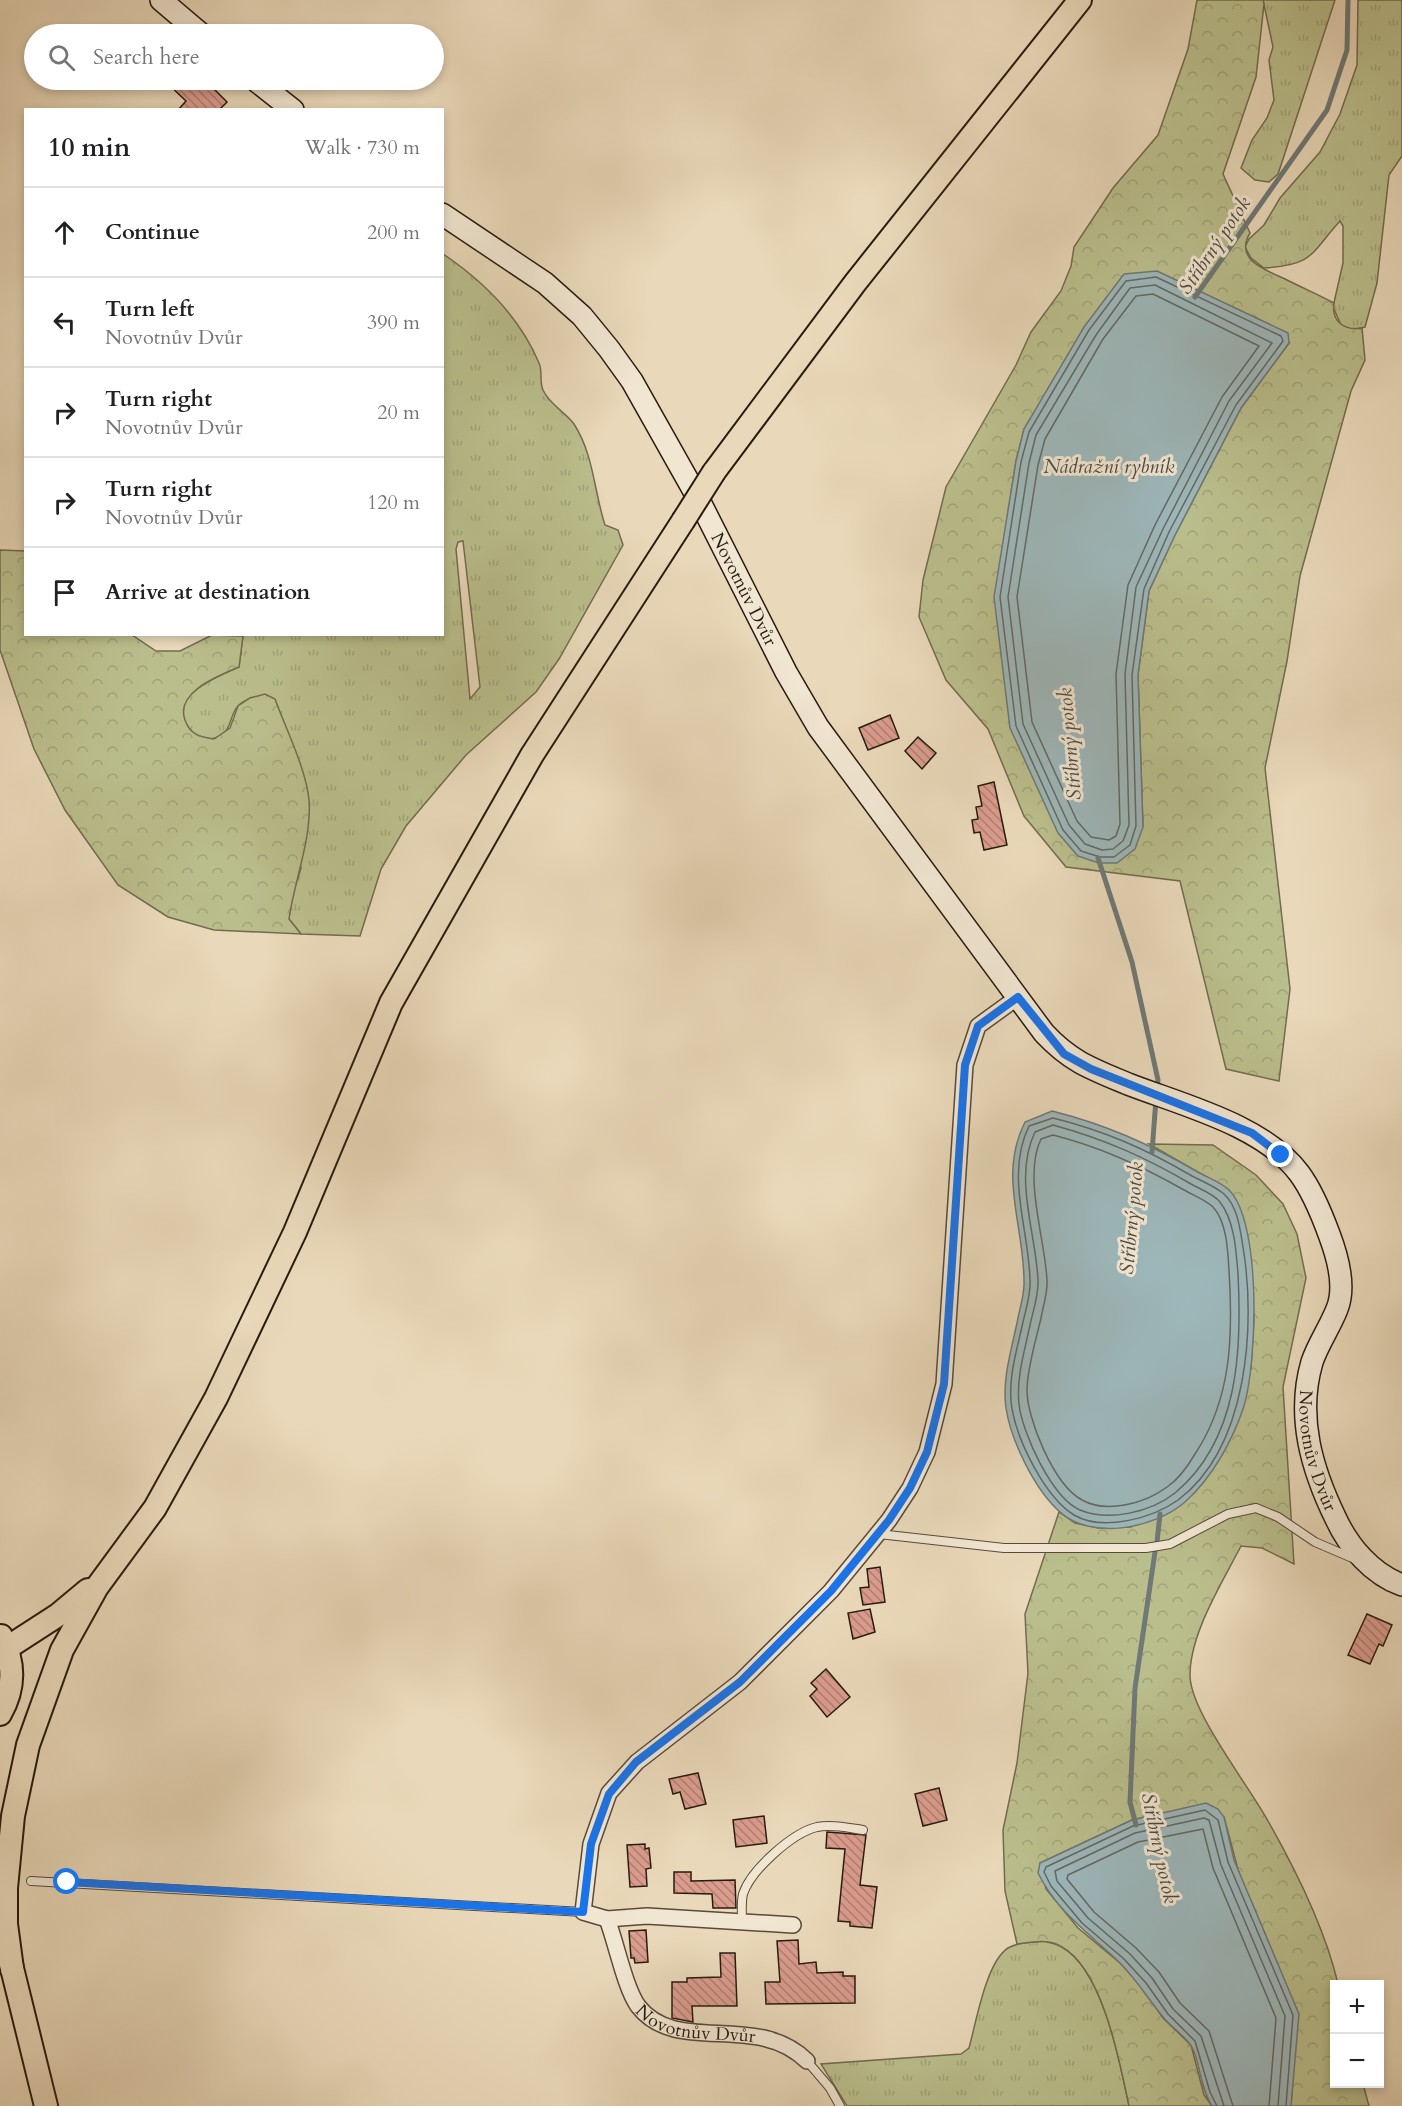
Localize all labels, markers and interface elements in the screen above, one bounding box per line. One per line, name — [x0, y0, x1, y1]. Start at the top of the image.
search box — [24, 24, 444, 90]
icon: search — [45, 41, 78, 74]
text: Search here — [93, 42, 200, 72]
text: 10 min — [48, 130, 131, 165]
text: Walk · 730 m — [305, 134, 420, 161]
water label: Stříbrný potok — [1172, 191, 1257, 299]
icon: ahead — [48, 216, 81, 249]
text: Continue — [105, 217, 200, 247]
text: 200 m — [367, 219, 420, 246]
text: Turn left — [105, 294, 194, 324]
icon: left — [48, 306, 81, 339]
text: 390 m — [367, 309, 420, 336]
text: Novotnův Dvůr — [105, 324, 243, 351]
text: Turn right — [105, 384, 212, 414]
icon: right — [48, 396, 81, 429]
text: 20 m — [377, 399, 420, 426]
text: Novotnův Dvůr — [105, 414, 243, 441]
water label: Nádražní rybník — [1044, 453, 1174, 480]
text: Turn right — [105, 474, 212, 504]
icon: right — [48, 486, 81, 519]
text: 120 m — [367, 489, 420, 516]
text: Novotnův Dvůr — [105, 504, 243, 531]
street label: Novotnův Dvůr — [704, 528, 783, 651]
icon: arrive — [48, 576, 81, 609]
text: Arrive at destination — [105, 577, 310, 607]
water label: Stříbrný potok — [1051, 687, 1088, 801]
route end — [1267, 1141, 1293, 1167]
water label: Stříbrný potok — [1113, 1161, 1150, 1275]
street label: Novotnův Dvůr — [1292, 1389, 1343, 1516]
water label: Stříbrný potok — [1135, 1790, 1184, 1906]
route start — [53, 1868, 79, 1894]
map controls — [1330, 1980, 1384, 2088]
button: + — [1330, 1980, 1384, 2034]
street label: Novotnův Dvůr — [630, 1999, 758, 2049]
button: − — [1330, 2034, 1384, 2088]

